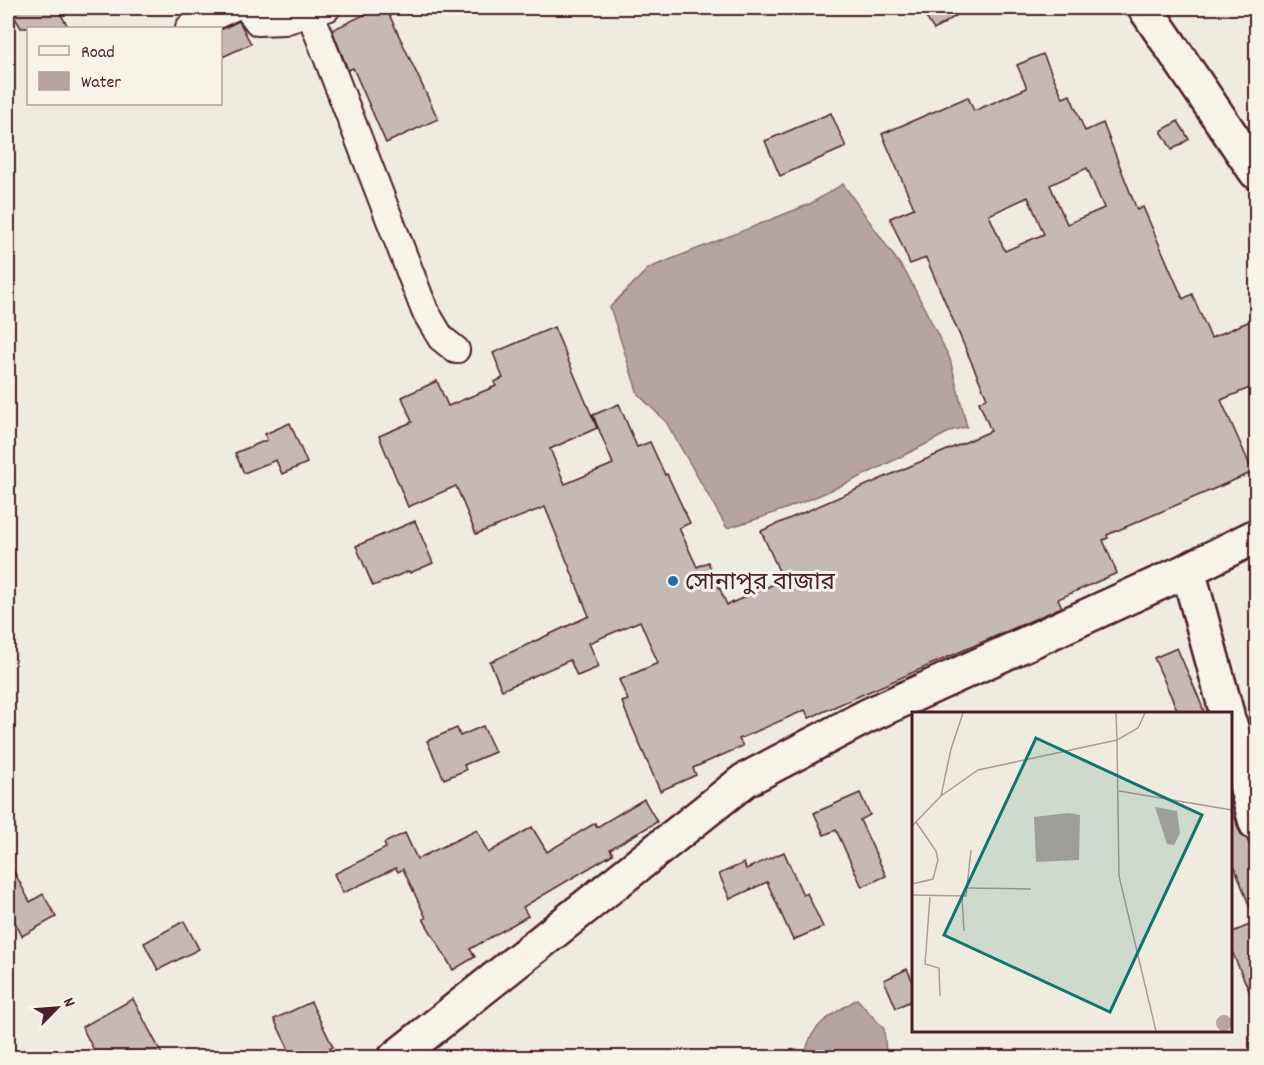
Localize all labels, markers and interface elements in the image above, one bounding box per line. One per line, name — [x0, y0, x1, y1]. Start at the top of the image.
legend — [27, 27, 222, 105]
text: Road — [81, 41, 115, 66]
text: Water — [81, 71, 121, 96]
place label: সোনাপুর বাজার — [685, 567, 836, 601]
marker: সোনাপুর বাজার — [666, 574, 680, 588]
inset map — [912, 712, 1231, 1032]
north arrow — [27, 978, 87, 1038]
text: N — [56, 994, 80, 1011]

